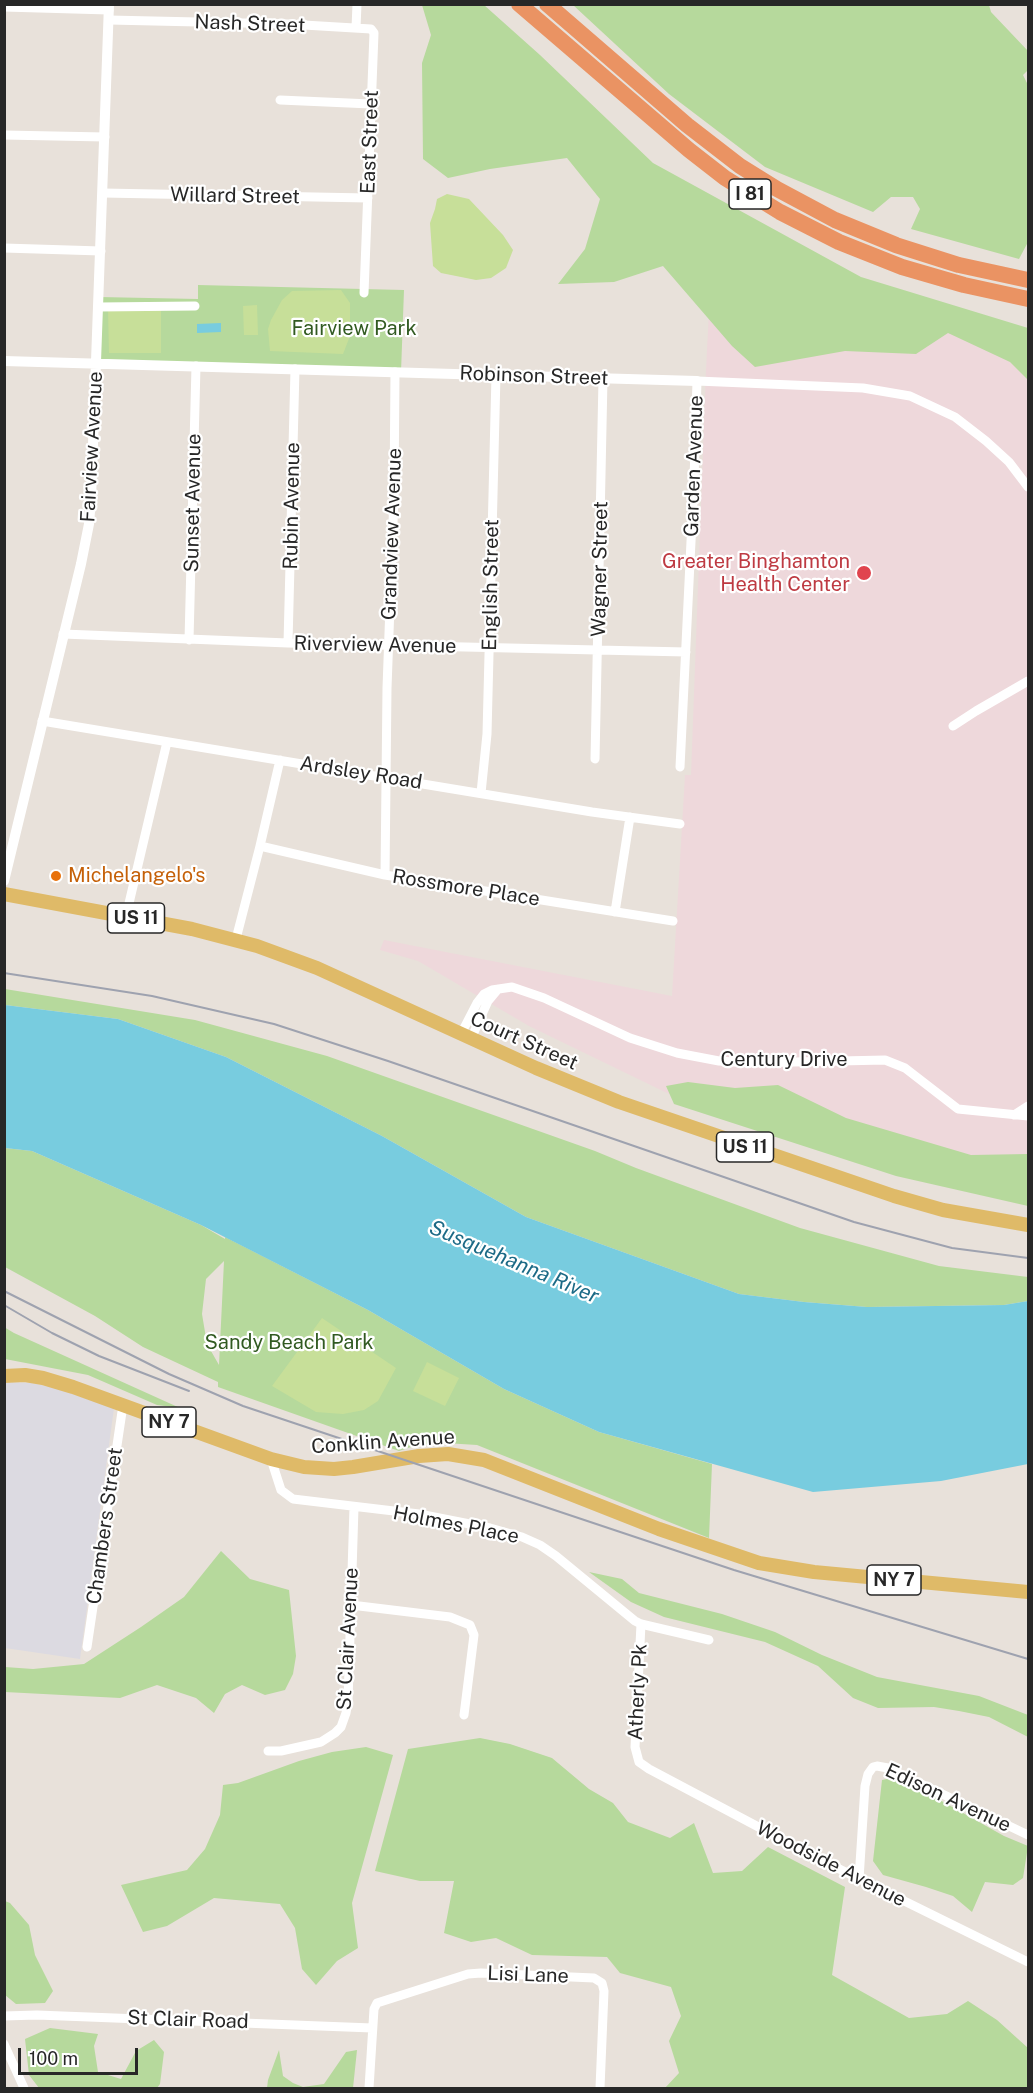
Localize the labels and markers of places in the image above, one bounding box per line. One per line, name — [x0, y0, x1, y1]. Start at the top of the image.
place label: Greater Binghamton Health Center — [662, 550, 850, 597]
marker: Greater Binghamton Health Center — [855, 564, 873, 582]
place label: Michelangelo's — [68, 864, 205, 888]
marker: Michelangelo's — [49, 869, 63, 883]

